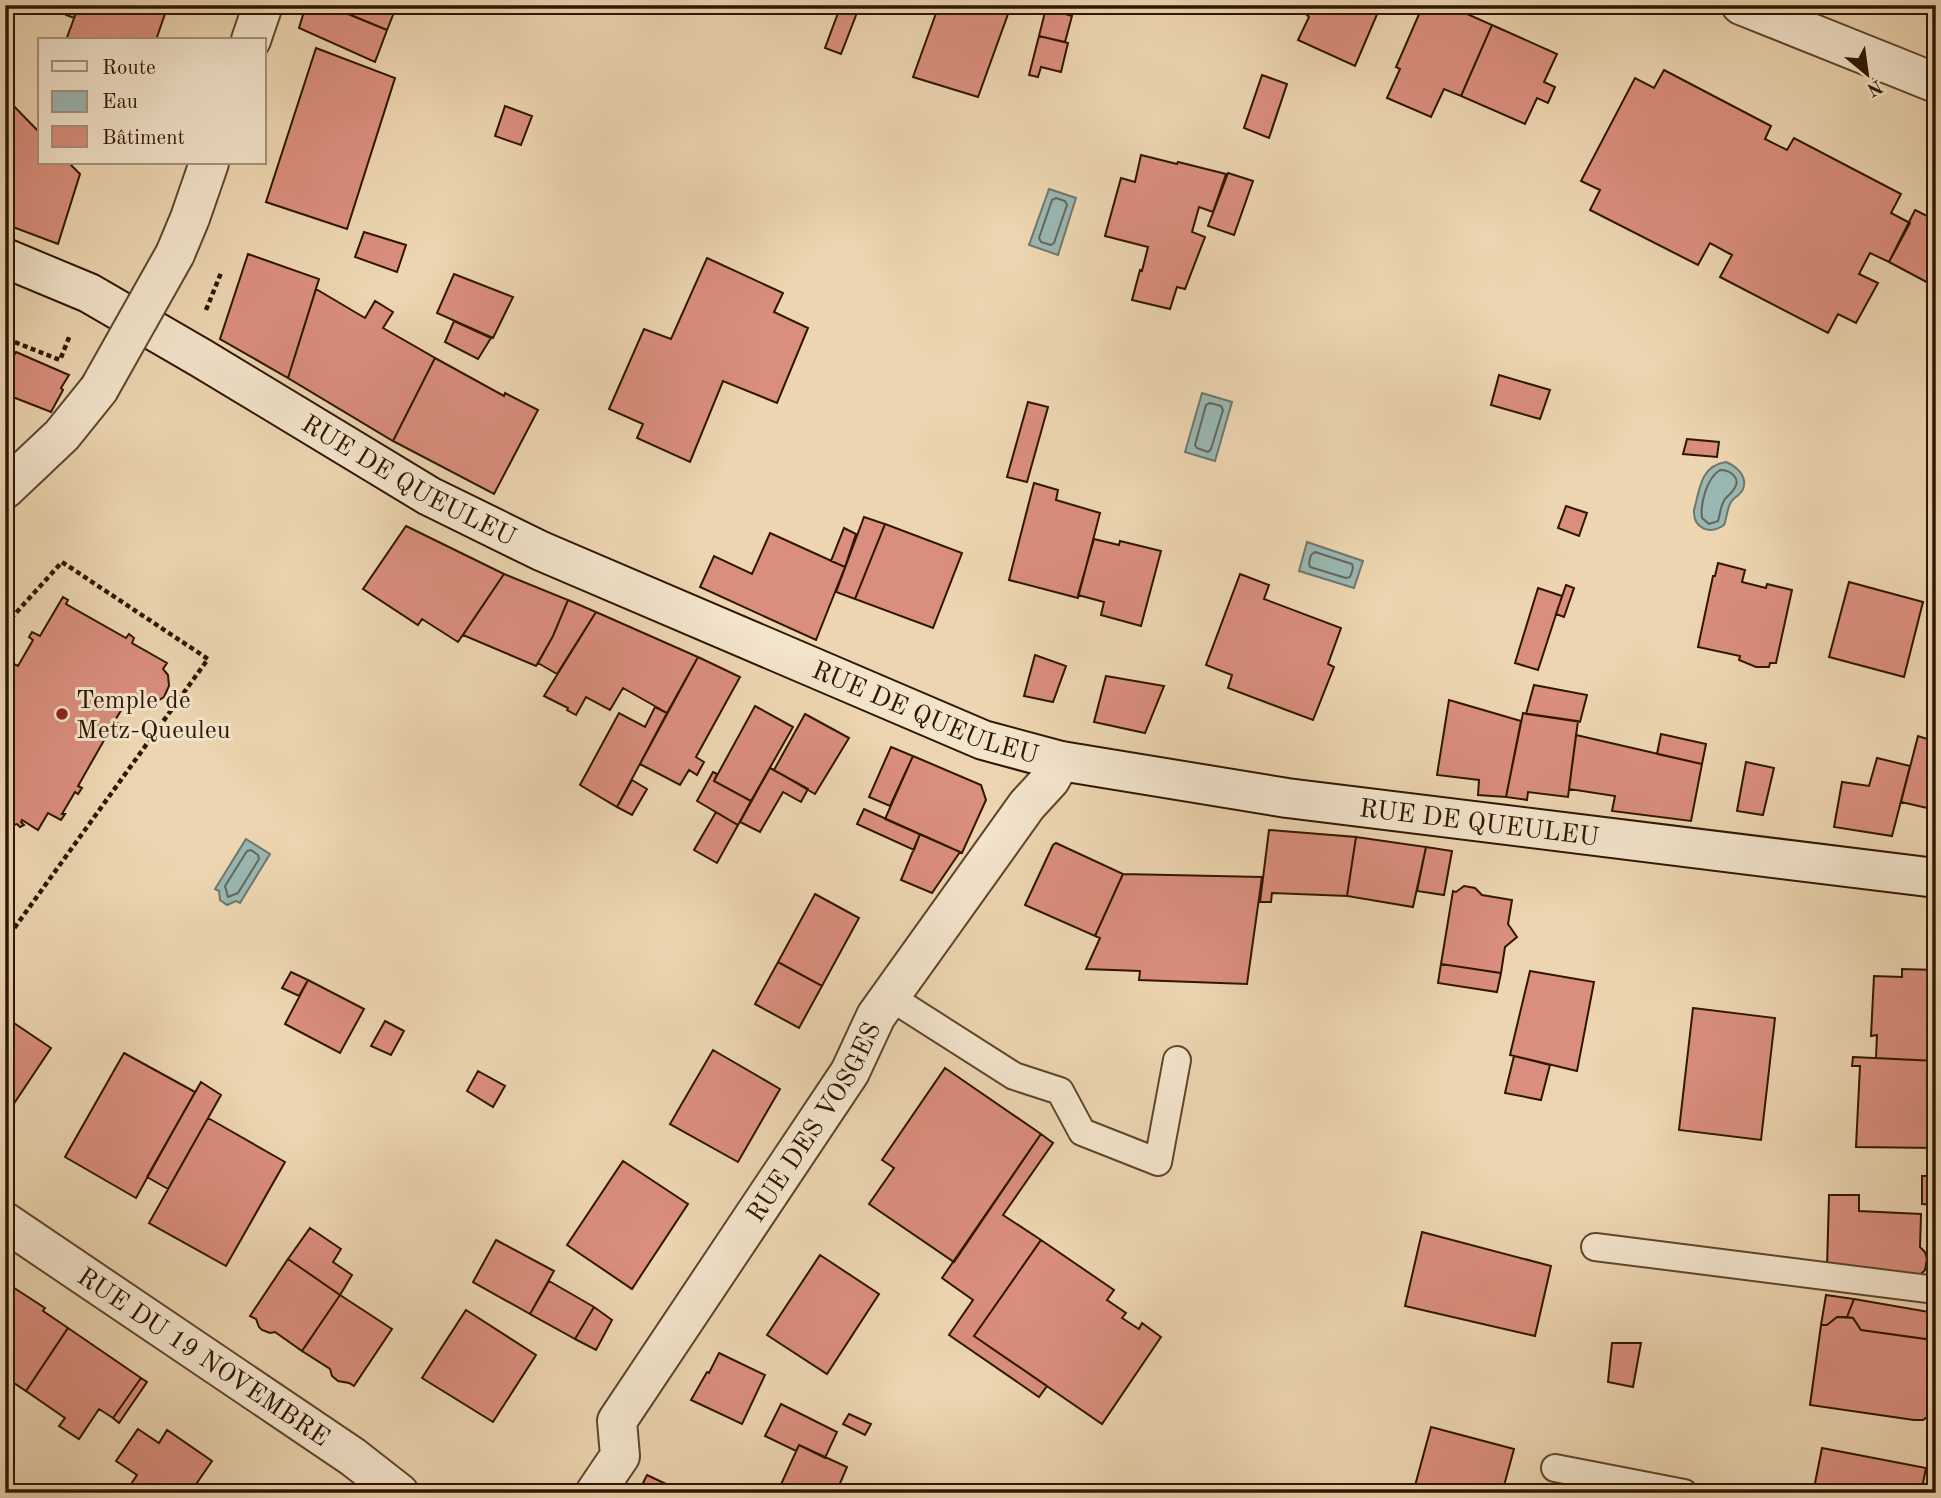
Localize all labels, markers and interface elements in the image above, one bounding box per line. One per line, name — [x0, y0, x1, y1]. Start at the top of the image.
legend — [38, 38, 266, 164]
north arrow — [1832, 38, 1902, 108]
text: Route — [102, 58, 156, 79]
text: N — [1863, 75, 1885, 99]
text: Eau — [102, 92, 138, 113]
text: Bâtiment — [102, 128, 185, 149]
street label: RUE DE QUEULEU — [297, 411, 520, 552]
street label: RUE DE QUEULEU — [808, 658, 1041, 769]
place label: Temple de Metz-Queuleu — [76, 688, 231, 744]
marker: Temple de Metz-Queuleu — [54, 706, 70, 722]
street label: RUE DE QUEULEU — [1358, 796, 1600, 851]
street label: RUE DES VOSGES — [743, 1019, 886, 1227]
street label: RUE DU 19 NOVEMBRE — [72, 1264, 333, 1452]

